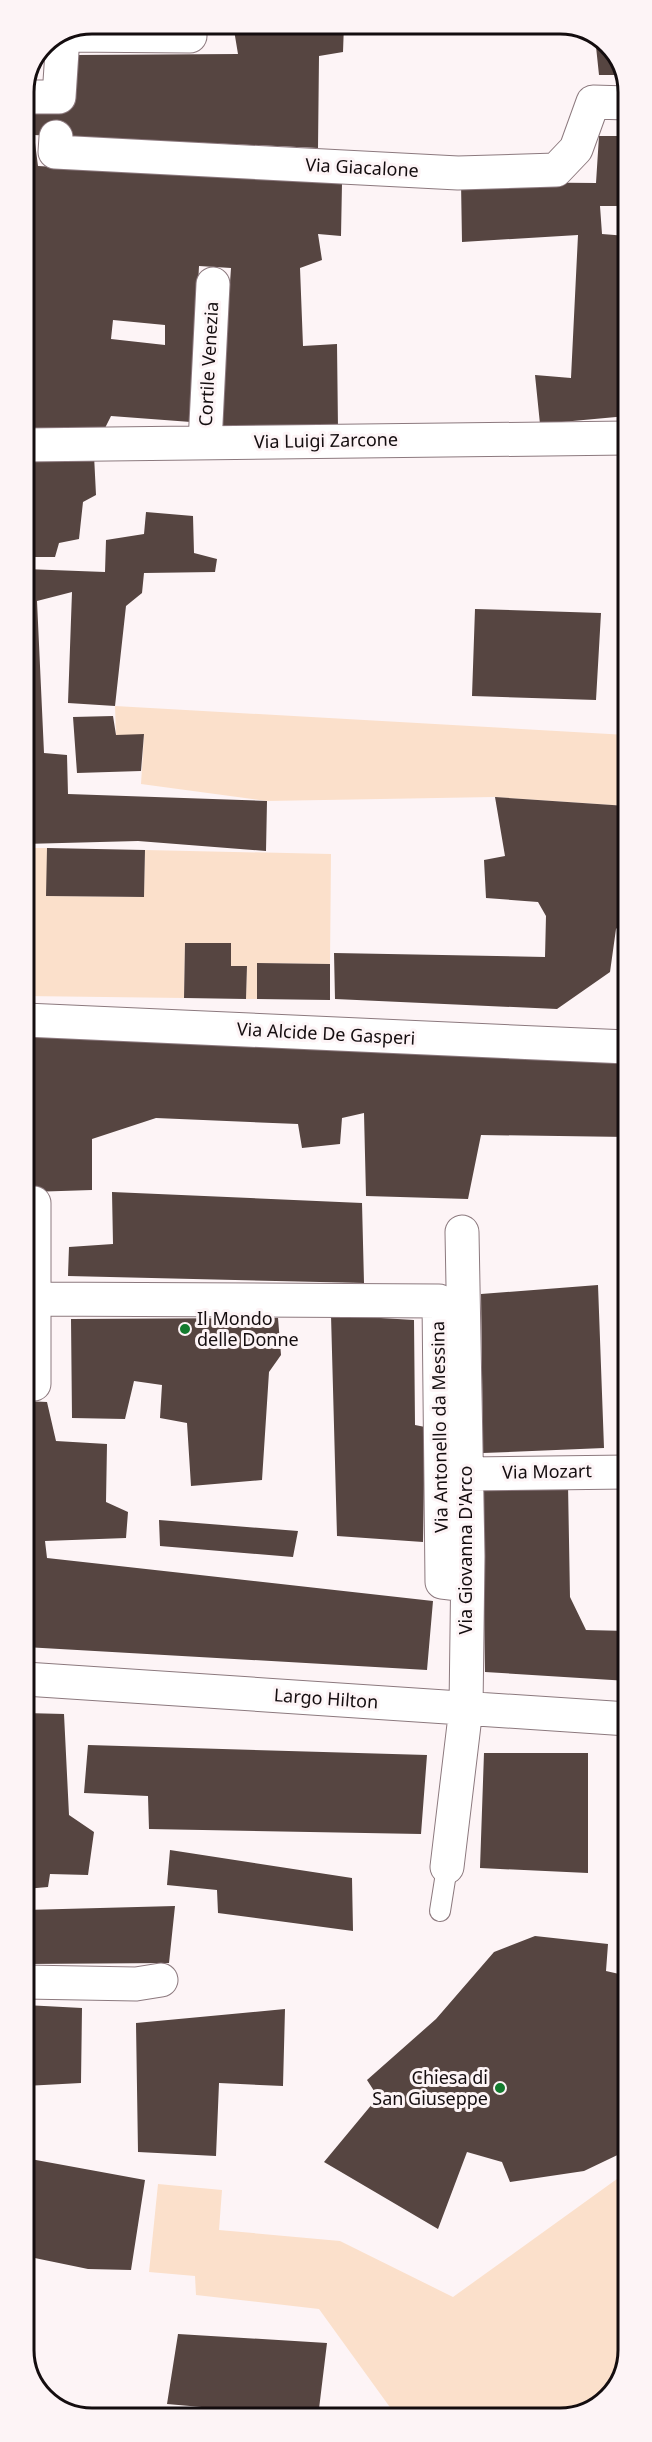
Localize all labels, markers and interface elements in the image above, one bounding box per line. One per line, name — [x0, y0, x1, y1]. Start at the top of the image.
street label: Via Giacalone — [305, 152, 419, 182]
street label: Cortile Venezia — [193, 301, 223, 427]
street label: Via Luigi Zarcone — [254, 427, 398, 453]
street label: Via Alcide De Gasperi — [236, 1016, 416, 1050]
place label: Il Mondo delle Donne — [197, 1306, 299, 1351]
street label: Via Antonello da Messina — [425, 1321, 453, 1533]
marker: Il Mondo delle Donne — [178, 1322, 192, 1336]
street label: Via Mozart — [502, 1458, 593, 1484]
street label: Via Giovanna D'Arco — [453, 1466, 477, 1634]
street label: Largo Hilton — [273, 1682, 379, 1714]
place label: Chiesa di San Giuseppe — [372, 2065, 488, 2110]
marker: Chiesa di San Giuseppe — [493, 2081, 507, 2095]

